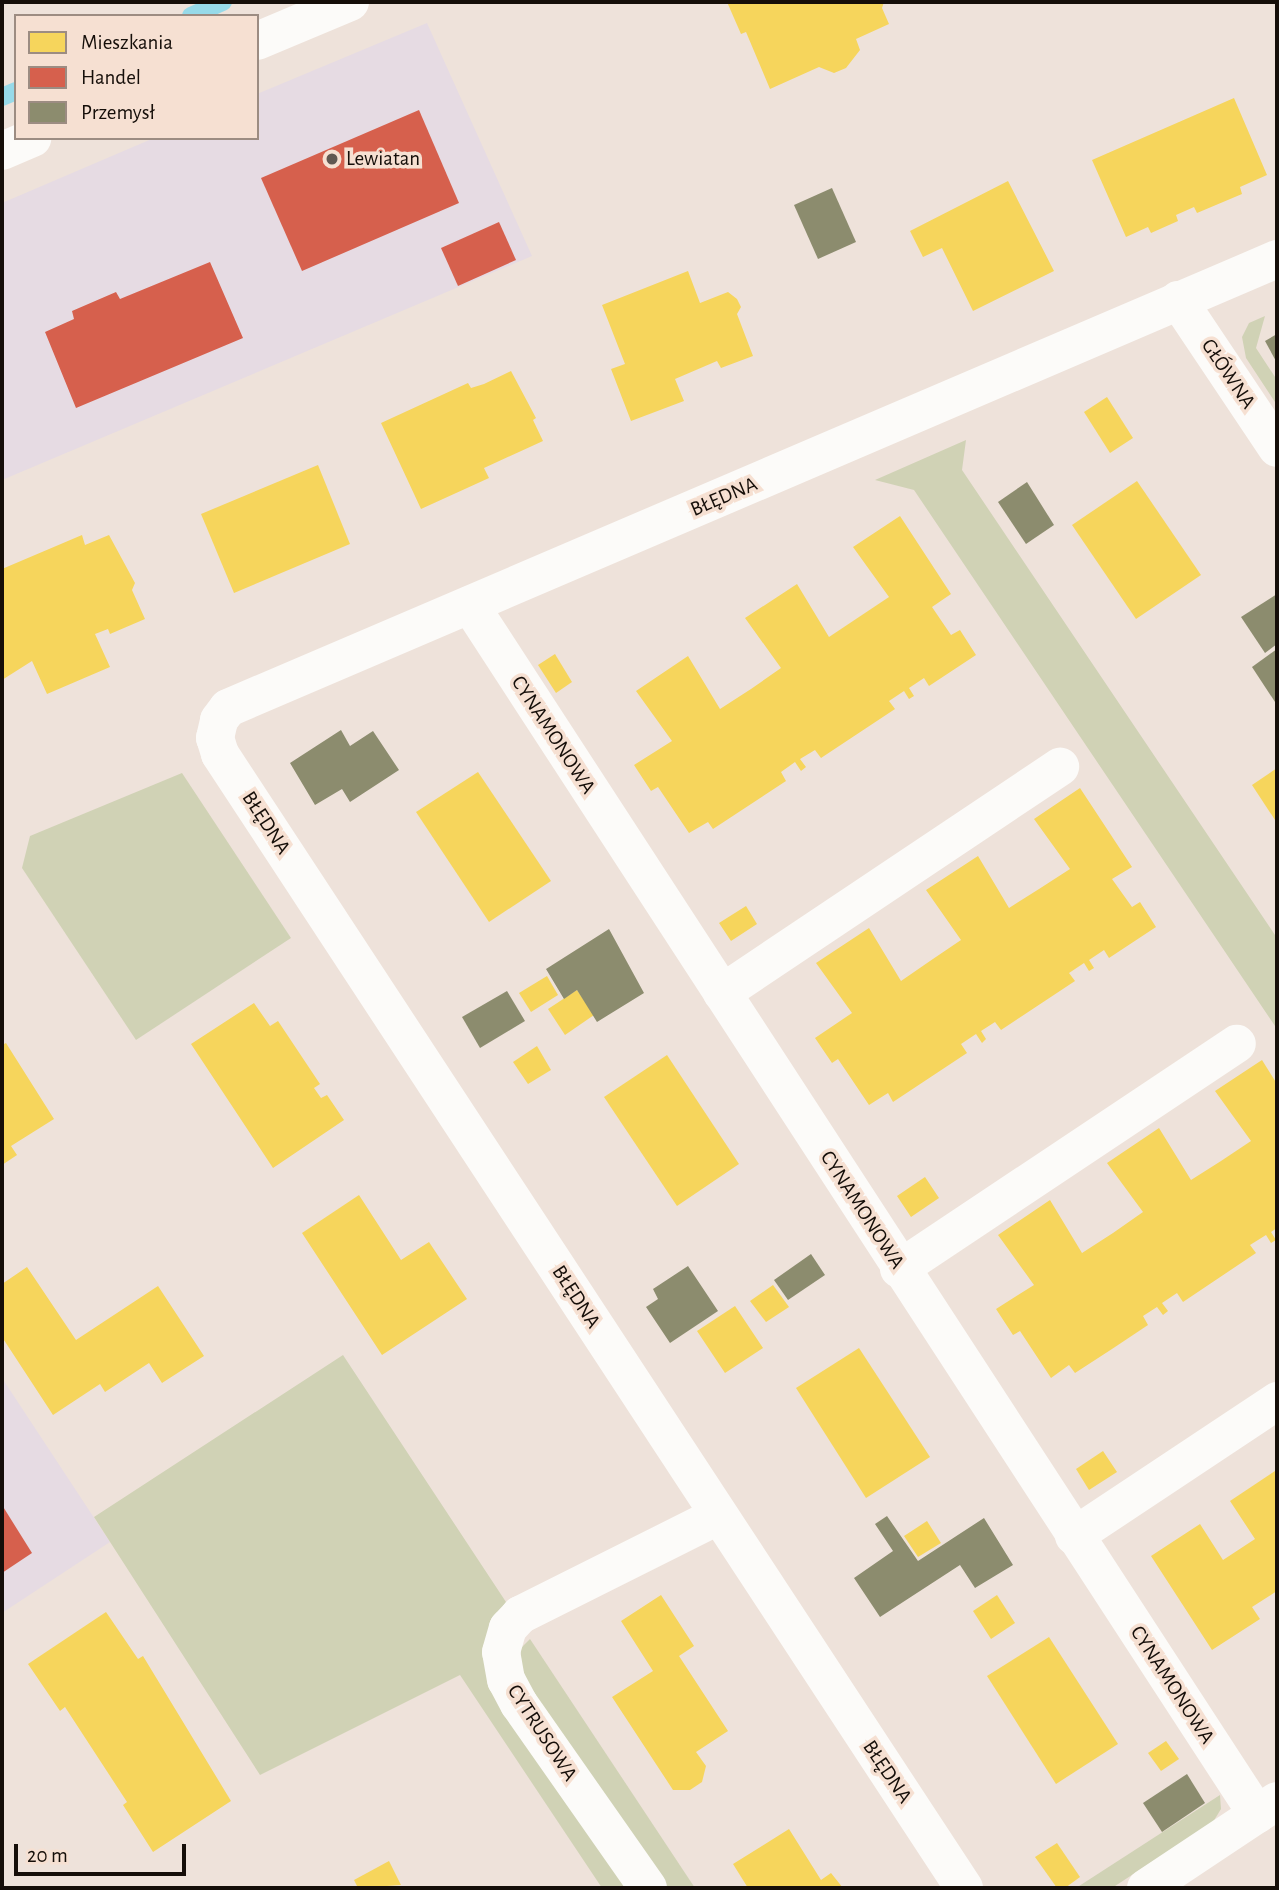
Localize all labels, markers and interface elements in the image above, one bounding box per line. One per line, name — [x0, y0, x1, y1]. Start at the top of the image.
legend — [14, 14, 259, 140]
text: Mieszkania — [81, 32, 173, 53]
text: Handel — [81, 67, 141, 88]
text: Przemysł — [81, 102, 155, 123]
place label: Lewiatan — [346, 146, 420, 172]
marker: Lewiatan — [324, 151, 340, 167]
street label: GŁÓWNA — [1195, 334, 1261, 414]
street label: BŁĘDNA — [687, 472, 761, 522]
street label: CYNAMONOWA — [505, 671, 601, 799]
street label: BŁĘDNA — [236, 787, 296, 859]
street label: CYNAMONOWA — [814, 1146, 910, 1274]
street label: BŁĘDNA — [546, 1261, 606, 1333]
street label: CYNAMONOWA — [1124, 1621, 1220, 1749]
street label: CYTRUSOWA — [501, 1680, 583, 1786]
street label: BŁĘDNA — [857, 1736, 917, 1808]
scale bar — [18, 1830, 189, 1874]
text: 20 m — [27, 1845, 68, 1866]

